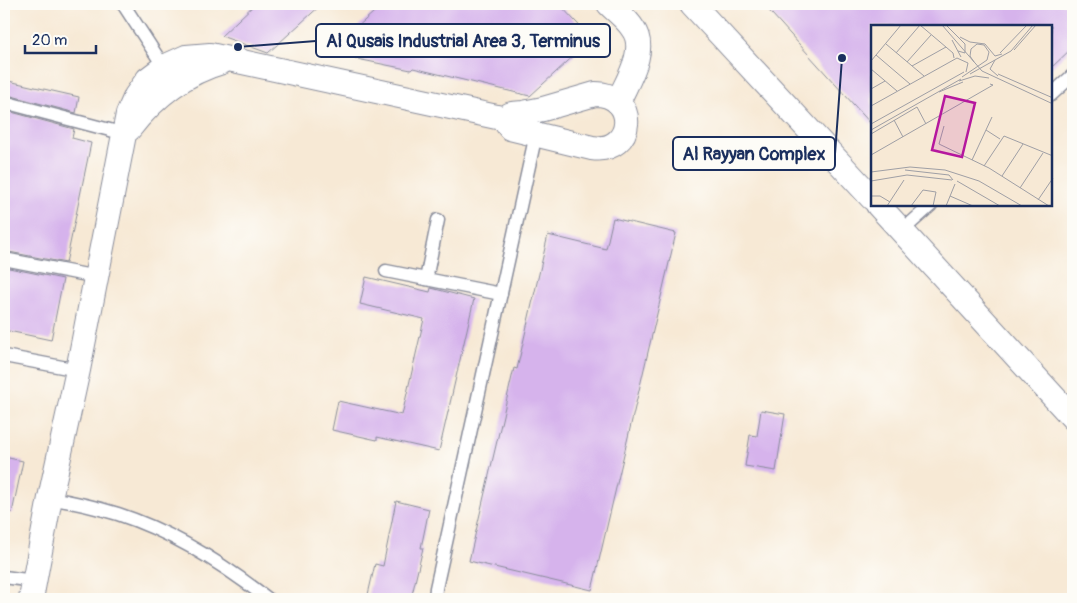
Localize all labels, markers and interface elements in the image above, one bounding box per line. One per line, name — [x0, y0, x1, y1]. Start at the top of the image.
scale bar — [25, 22, 96, 54]
callout: Al Qusais Industrial Area 3, Terminus — [316, 24, 610, 57]
inset map — [871, 25, 1052, 206]
text: Al Qusais Industrial Area 3, Terminus — [326, 30, 601, 53]
text: 20 m — [32, 31, 67, 50]
callout: Al Rayyan Complex — [673, 137, 835, 170]
text: Al Rayyan Complex — [683, 143, 825, 166]

